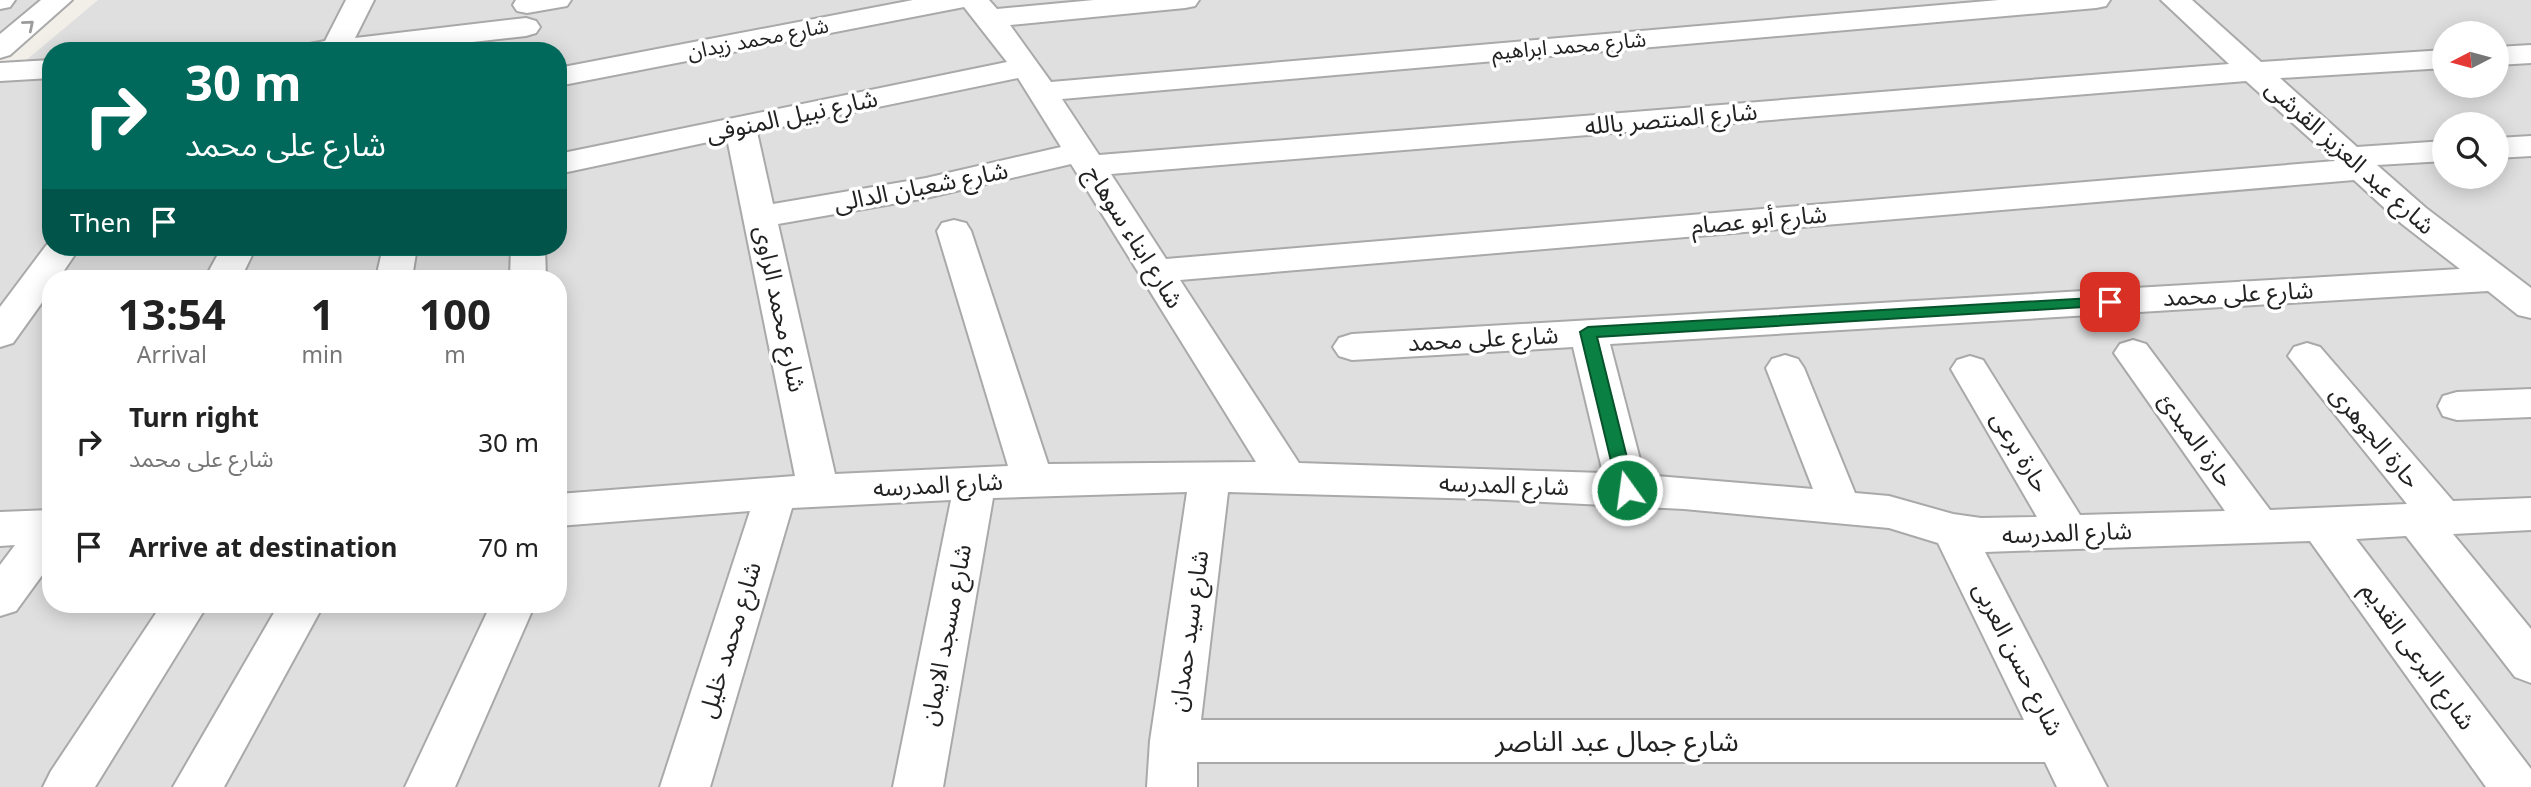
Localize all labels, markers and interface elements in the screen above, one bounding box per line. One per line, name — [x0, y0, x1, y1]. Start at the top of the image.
street label: شارع محمد زيدان — [685, 11, 831, 67]
one-way arrow — [21, 20, 34, 33]
north arrow — [2432, 21, 2510, 98]
map controls — [2432, 21, 2509, 189]
street label: شارع محمد ابراهيم — [1491, 24, 1647, 68]
text: 30 m — [185, 49, 302, 115]
icon: right — [70, 70, 161, 161]
street label: شارع عبد العزيز القرشى — [2258, 71, 2443, 242]
street label: شارع نبيل المنوفى — [703, 80, 881, 151]
street label: شارع المنتصر بالله — [1583, 94, 1759, 143]
button: search — [2432, 112, 2509, 189]
text: شارع على محمد — [185, 122, 386, 165]
street label: شارع شعبان الدالى — [831, 152, 1011, 221]
street label: شارع ابناء سوهاج — [1076, 158, 1192, 315]
street label: شارع أبو عصام — [1690, 196, 1828, 244]
icon: arrive — [145, 203, 183, 241]
text: Then — [70, 204, 131, 240]
street label: شارع محمد الراوى — [746, 222, 815, 395]
pin — [2080, 272, 2140, 332]
street label: شارع على محمد — [2162, 272, 2314, 315]
icon: arrive — [2091, 283, 2129, 321]
text: 13:54 — [118, 285, 226, 342]
text: 1 — [310, 285, 334, 342]
text: 100 — [419, 285, 491, 342]
street label: شارع على محمد — [1407, 317, 1559, 360]
text: Arrival — [137, 338, 207, 370]
text: min — [302, 338, 343, 370]
text: m — [444, 338, 466, 370]
street label: حارة الجوهرى — [2323, 378, 2429, 495]
street label: حارة المبدئ — [2152, 385, 2243, 493]
text: Turn right — [129, 399, 259, 435]
street label: حارة برعى — [1984, 404, 2059, 498]
icon: right — [70, 423, 108, 461]
text: 30 m — [478, 424, 539, 460]
text: شارع على محمد — [129, 442, 273, 474]
position arrow — [1590, 453, 1664, 527]
street label: شارع المدرسه — [872, 464, 1004, 505]
street label: شارع المدرسه — [1438, 465, 1570, 504]
street label: شارع المدرسه — [2001, 513, 2133, 552]
icon: arrive — [70, 528, 108, 566]
text: Arrive at destination — [129, 529, 398, 565]
text: 70 m — [478, 529, 539, 565]
street label: شارع مسجد الايمان — [911, 541, 980, 729]
street label: شارع سيد حمدان — [1160, 548, 1217, 714]
street label: شارع محمد خليل — [689, 557, 770, 722]
street label: شارع البرعى القديم — [2353, 574, 2484, 737]
street label: شارع حسن العربى — [1965, 576, 2072, 742]
street label: شارع جمال عبد الناصر — [1494, 721, 1739, 762]

